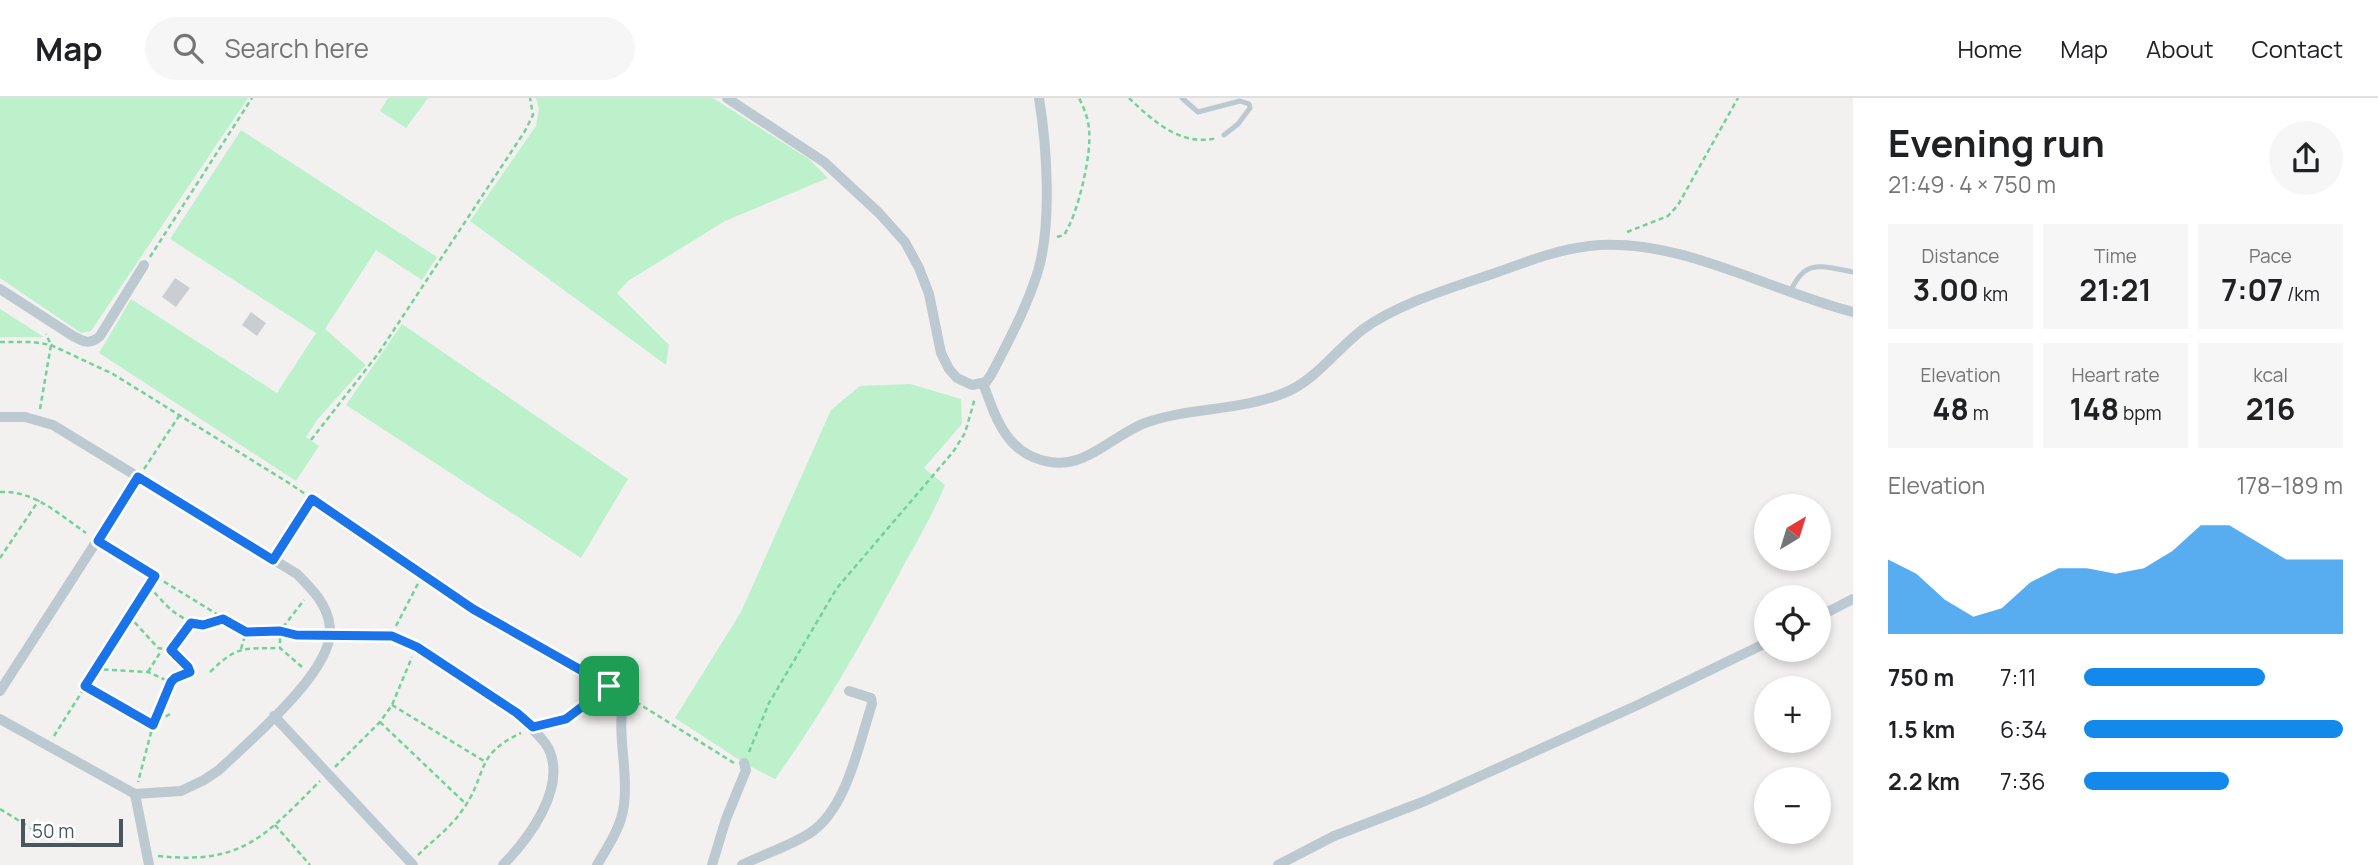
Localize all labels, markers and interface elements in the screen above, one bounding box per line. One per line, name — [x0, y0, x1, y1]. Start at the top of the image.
search box — [145, 17, 635, 80]
text: Map — [35, 26, 103, 71]
icon: search — [169, 29, 207, 67]
text: Search here — [225, 30, 369, 66]
text: Home — [1957, 32, 2022, 65]
text: Map — [2060, 32, 2108, 65]
text: About — [2146, 32, 2214, 65]
text: Contact — [2252, 32, 2343, 65]
text: Evening run — [1888, 116, 2105, 168]
button: share — [2269, 121, 2343, 195]
text: 21:49 · 4 × 750 m — [1888, 168, 2056, 200]
text: Distance — [1922, 243, 1999, 269]
text: Time — [2094, 243, 2137, 269]
text: Pace — [2249, 243, 2292, 269]
text: 3.00 — [1913, 269, 1979, 310]
text: 21:21 — [2079, 269, 2152, 310]
text: 7:07 — [2221, 269, 2283, 310]
text: km — [1979, 281, 2008, 307]
text: /km — [2283, 281, 2320, 307]
text: Elevation — [1920, 362, 2001, 388]
text: Heart rate — [2071, 362, 2160, 388]
text: kcal — [2253, 362, 2288, 388]
text: 48 — [1932, 388, 1969, 429]
text: 148 — [2069, 388, 2119, 429]
text: 216 — [2246, 388, 2295, 429]
text: m — [1969, 400, 1989, 426]
text: bpm — [2119, 400, 2162, 426]
text: Elevation — [1888, 469, 1985, 501]
text: 178–189 m — [2236, 469, 2343, 501]
north arrow — [1754, 494, 1830, 570]
map controls — [1754, 494, 1831, 844]
button: locate — [1754, 585, 1831, 662]
pin — [579, 656, 639, 716]
text: 750 m — [1888, 661, 1954, 693]
text: 7:11 — [2000, 661, 2036, 693]
icon: arrive — [590, 667, 628, 705]
button: + — [1754, 676, 1831, 753]
text: 1.5 km — [1888, 713, 1955, 745]
text: 6:34 — [2000, 713, 2047, 745]
text: 2.2 km — [1888, 765, 1960, 797]
text: 7:36 — [2000, 765, 2045, 797]
button: − — [1754, 767, 1831, 844]
scale bar — [21, 816, 122, 848]
text: 50 m — [32, 818, 74, 844]

